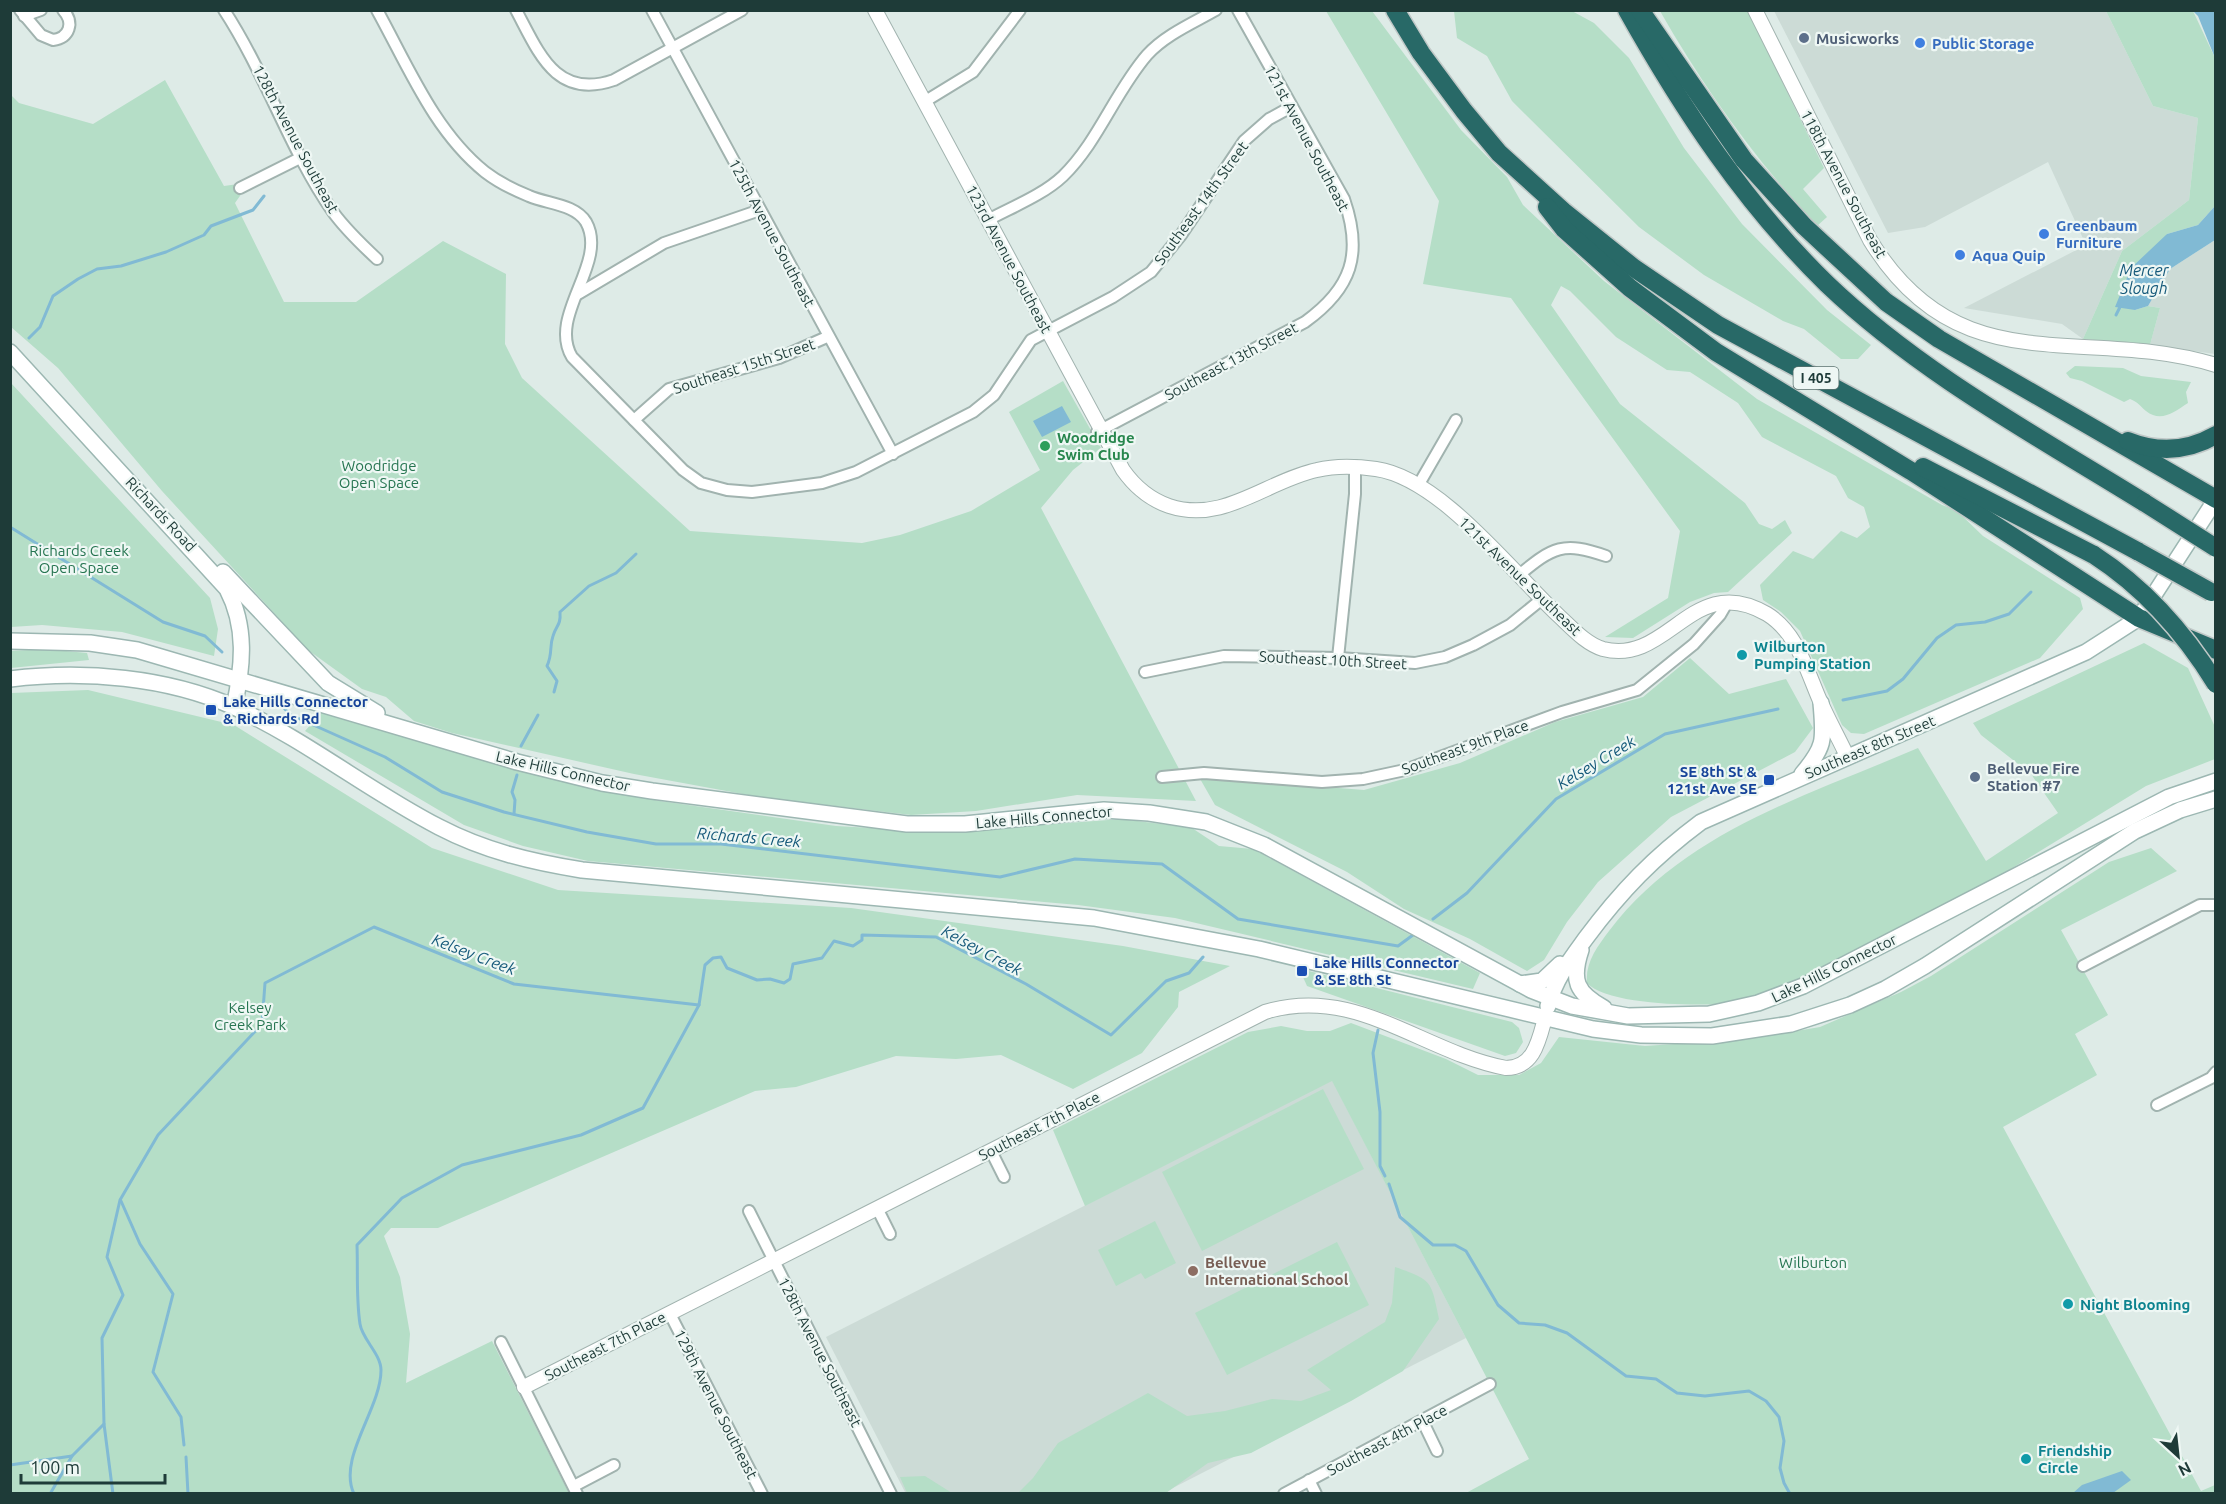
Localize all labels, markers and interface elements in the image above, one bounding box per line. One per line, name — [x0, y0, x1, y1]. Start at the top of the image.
place label: Musicworks — [1816, 30, 1899, 47]
marker: Musicworks — [1797, 31, 1811, 45]
place label: Public Storage — [1932, 35, 2034, 52]
marker: Public Storage — [1913, 36, 1927, 50]
street label: 128th Avenue Southeast — [250, 62, 342, 216]
street label: 121st Avenue Southeast — [1261, 62, 1353, 214]
street label: 118th Avenue Southeast — [1798, 107, 1890, 261]
street label: Southeast 14th Street — [1151, 138, 1251, 268]
street label: 125th Avenue Southeast — [726, 156, 818, 310]
street label: 123rd Avenue Southeast — [963, 182, 1055, 336]
place label: Greenbaum Furniture — [2056, 217, 2137, 251]
marker: Greenbaum Furniture — [2037, 227, 2051, 241]
place label: Aqua Quip — [1972, 247, 2046, 264]
marker: Aqua Quip — [1953, 248, 1967, 262]
water label: Mercer Slough — [2119, 261, 2169, 297]
street label: Southeast 13th Street — [1162, 319, 1301, 403]
street label: Southeast 15th Street — [671, 335, 817, 397]
road number: I 405 — [1794, 367, 1838, 389]
place label: Woodridge Swim Club — [1057, 429, 1135, 463]
marker: Woodridge Swim Club — [1038, 439, 1052, 453]
park label: Woodridge Open Space — [339, 457, 419, 491]
street label: Richards Road — [122, 473, 200, 555]
street label: 121st Avenue Southeast — [1455, 513, 1585, 639]
park label: Richards Creek Open Space — [29, 542, 129, 576]
place label: Wilburton Pumping Station — [1754, 638, 1871, 672]
street label: Southeast 10th Street — [1259, 648, 1408, 672]
marker: Wilburton Pumping Station — [1735, 648, 1749, 662]
place label: Lake Hills Connector & Richards Rd — [223, 693, 369, 727]
marker: Lake Hills Connector & Richards Rd — [204, 703, 218, 717]
street label: Southeast 8th Street — [1802, 712, 1938, 782]
street label: Southeast 9th Place — [1399, 716, 1531, 778]
water label: Kelsey Creek — [1554, 731, 1639, 792]
street label: Lake Hills Connector — [494, 747, 632, 795]
place label: Bellevue Fire Station #7 — [1987, 760, 2080, 794]
place label: SE 8th St & 121st Ave SE — [1667, 763, 1758, 797]
marker: Bellevue Fire Station #7 — [1968, 770, 1982, 784]
marker: SE 8th St & 121st Ave SE — [1762, 773, 1776, 787]
street label: Lake Hills Connector — [975, 803, 1113, 831]
water label: Richards Creek — [696, 823, 803, 851]
water label: Kelsey Creek — [939, 921, 1026, 979]
water label: Kelsey Creek — [430, 930, 519, 979]
street label: Lake Hills Connector — [1769, 930, 1900, 1006]
place label: Lake Hills Connector & SE 8th St — [1314, 954, 1460, 988]
marker: Lake Hills Connector & SE 8th St — [1295, 964, 1309, 978]
park label: Kelsey Creek Park — [214, 999, 287, 1033]
street label: Southeast 7th Place — [976, 1088, 1102, 1164]
place label: Bellevue International School — [1205, 1254, 1349, 1288]
park label: Wilburton — [1779, 1254, 1847, 1271]
marker: Bellevue International School — [1186, 1264, 1200, 1278]
street label: 128th Avenue Southeast — [775, 1274, 865, 1430]
place label: Night Blooming — [2080, 1296, 2190, 1313]
marker: Night Blooming — [2061, 1297, 2075, 1311]
street label: Southeast 7th Place — [542, 1308, 668, 1384]
street label: 129th Avenue Southeast — [671, 1326, 761, 1482]
street label: Southeast 4th Place — [1324, 1401, 1450, 1479]
north arrow — [2148, 1426, 2208, 1486]
place label: Friendship Circle — [2038, 1442, 2112, 1476]
scale bar — [21, 1447, 165, 1485]
marker: Friendship Circle — [2019, 1452, 2033, 1466]
text: 100 m — [30, 1457, 80, 1477]
text: N — [2175, 1459, 2194, 1480]

